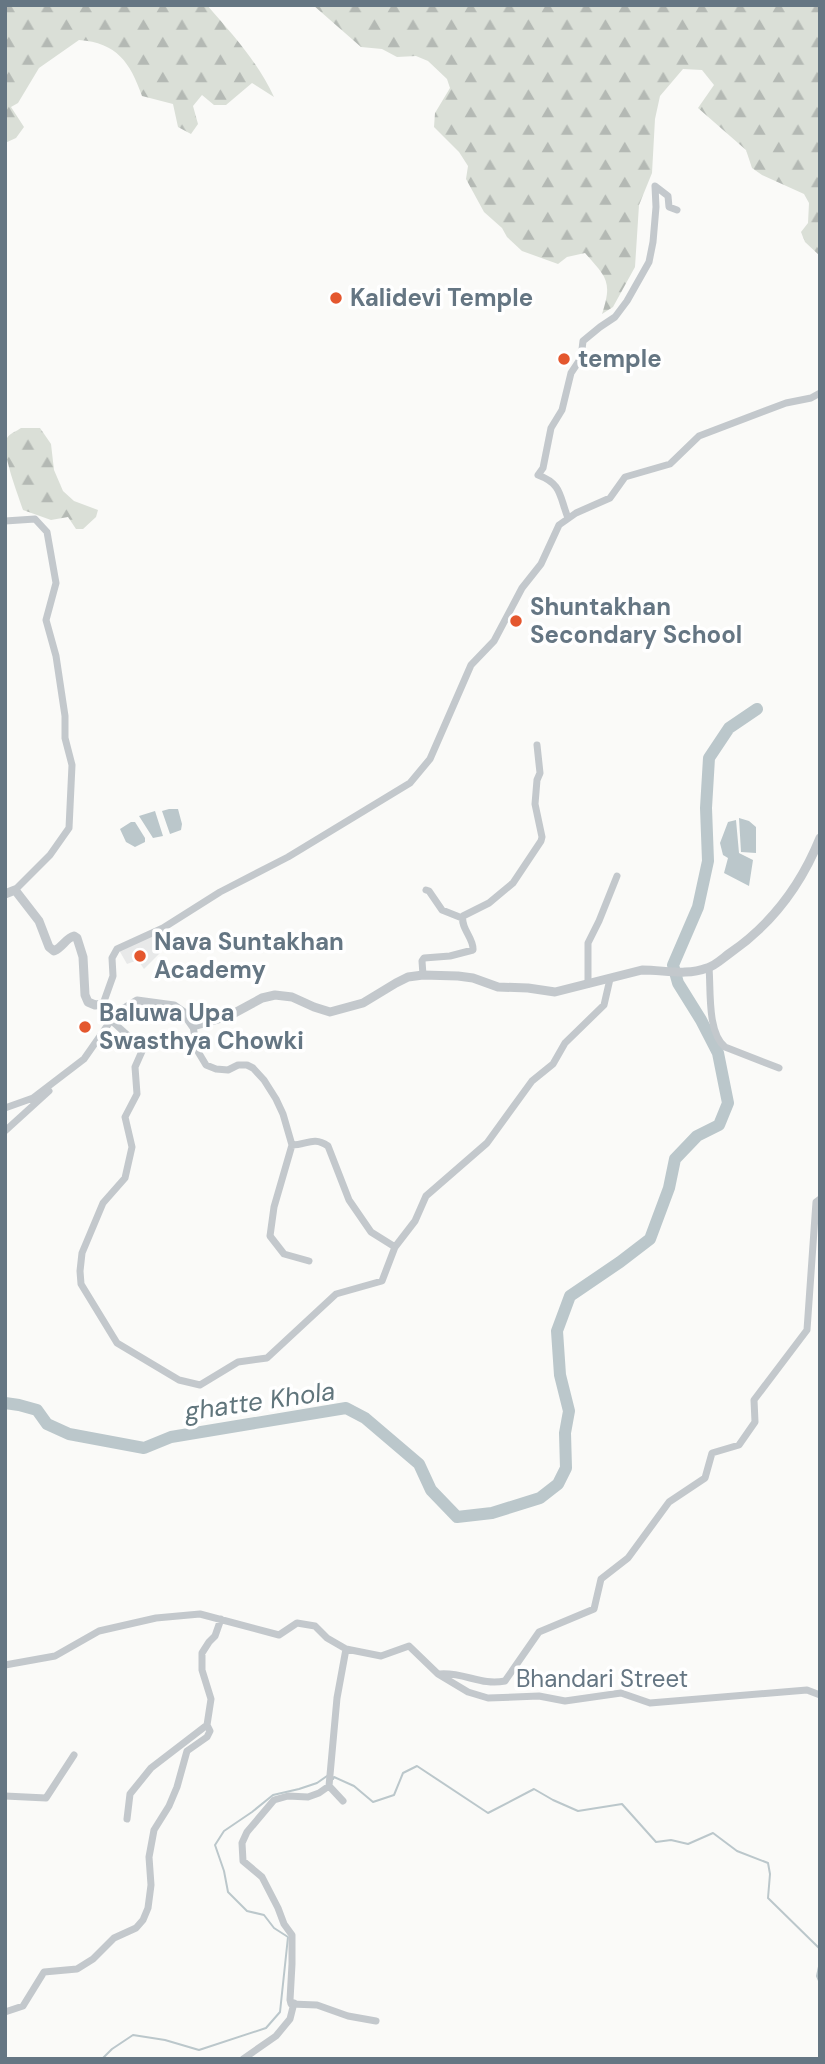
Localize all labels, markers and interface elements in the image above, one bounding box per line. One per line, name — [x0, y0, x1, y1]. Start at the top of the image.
place label: Kalidevi Temple — [350, 282, 533, 313]
marker: Kalidevi Temple — [328, 290, 344, 306]
place label: temple — [578, 343, 662, 374]
marker: temple — [556, 351, 572, 367]
place label: Shuntakhan Secondary School — [530, 591, 742, 650]
marker: Shuntakhan Secondary School — [508, 613, 524, 629]
place label: Nava Suntakhan Academy — [154, 926, 344, 985]
marker: Nava Suntakhan Academy — [132, 948, 148, 964]
place label: Baluwa Upa Swasthya Chowki — [99, 997, 304, 1056]
marker: Baluwa Upa Swasthya Chowki — [77, 1019, 93, 1035]
water label: ghatte Khola — [182, 1374, 337, 1429]
street label: Bhandari Street — [516, 1663, 688, 1694]

